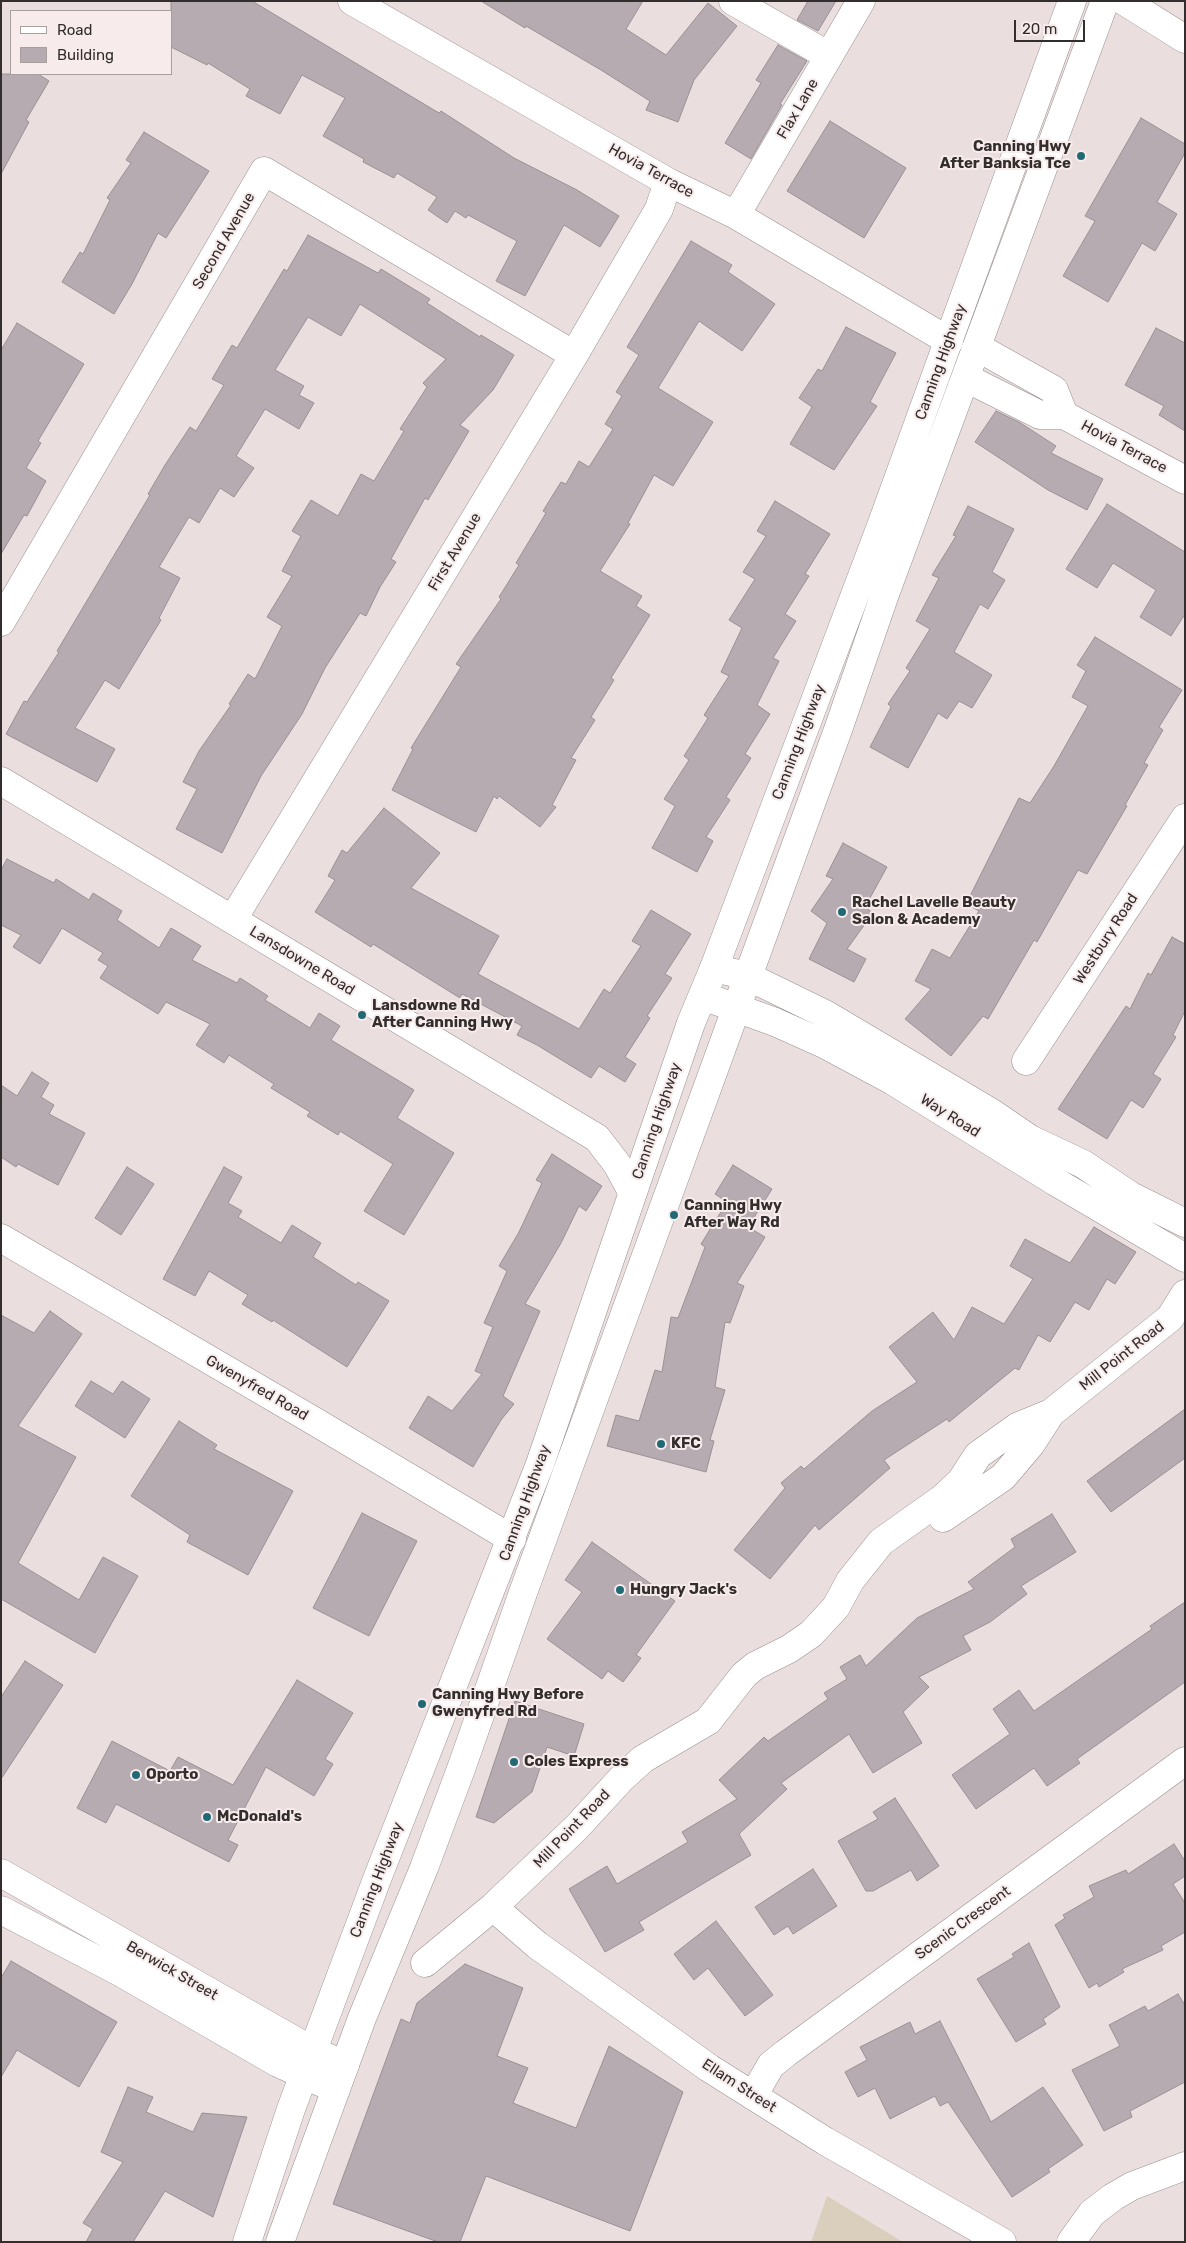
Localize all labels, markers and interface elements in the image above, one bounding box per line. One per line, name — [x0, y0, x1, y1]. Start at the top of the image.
legend — [10, 10, 172, 75]
scale bar — [1016, 10, 1087, 42]
text: 20 m — [1022, 20, 1057, 38]
text: Road — [57, 21, 93, 39]
text: Building — [57, 46, 114, 64]
street label: Flax Lane — [774, 76, 822, 142]
place label: Canning Hwy After Banksia Tce — [940, 138, 1071, 173]
street label: Hovia Terrace — [605, 140, 697, 202]
marker: Canning Hwy After Banksia Tce — [1075, 150, 1087, 162]
street label: Second Avenue — [189, 189, 259, 293]
street label: Canning Highway — [912, 301, 970, 423]
street label: Hovia Terrace — [1078, 417, 1170, 477]
street label: First Avenue — [425, 510, 485, 594]
street label: Canning Highway — [769, 682, 829, 802]
street label: Westbury Road — [1070, 890, 1142, 988]
place label: Rachel Lavelle Beauty Salon & Academy — [852, 894, 1016, 929]
marker: Rachel Lavelle Beauty Salon & Academy — [836, 906, 848, 918]
street label: Lansdowne Road — [246, 923, 358, 999]
place label: Lansdowne Rd After Canning Hwy — [372, 997, 513, 1032]
marker: Lansdowne Rd After Canning Hwy — [356, 1009, 368, 1021]
street label: Canning Highway — [629, 1060, 685, 1182]
street label: Way Road — [917, 1091, 983, 1141]
place label: Canning Hwy After Way Rd — [684, 1197, 782, 1232]
marker: Canning Hwy After Way Rd — [668, 1209, 680, 1221]
street label: Mill Point Road — [1076, 1317, 1168, 1395]
street label: Gwenyfred Road — [203, 1351, 311, 1425]
place label: KFC — [671, 1435, 701, 1453]
marker: KFC — [655, 1438, 667, 1450]
street label: Canning Highway — [496, 1442, 554, 1564]
place label: Hungry Jack's — [630, 1581, 737, 1599]
marker: Hungry Jack's — [614, 1584, 626, 1596]
place label: Canning Hwy Before Gwenyfred Rd — [432, 1686, 584, 1721]
marker: Canning Hwy Before Gwenyfred Rd — [416, 1698, 428, 1710]
place label: Coles Express — [524, 1753, 628, 1771]
marker: Coles Express — [508, 1756, 520, 1768]
place label: Oporto — [146, 1766, 198, 1784]
marker: Oporto — [130, 1769, 142, 1781]
street label: Mill Point Road — [530, 1786, 614, 1872]
place label: McDonald's — [217, 1808, 302, 1826]
marker: McDonald's — [201, 1811, 213, 1823]
street label: Canning Highway — [347, 1820, 407, 1940]
street label: Scenic Crescent — [912, 1882, 1014, 1964]
street label: Berwick Street — [123, 1937, 221, 2005]
street label: Ellam Street — [698, 2055, 780, 2117]

